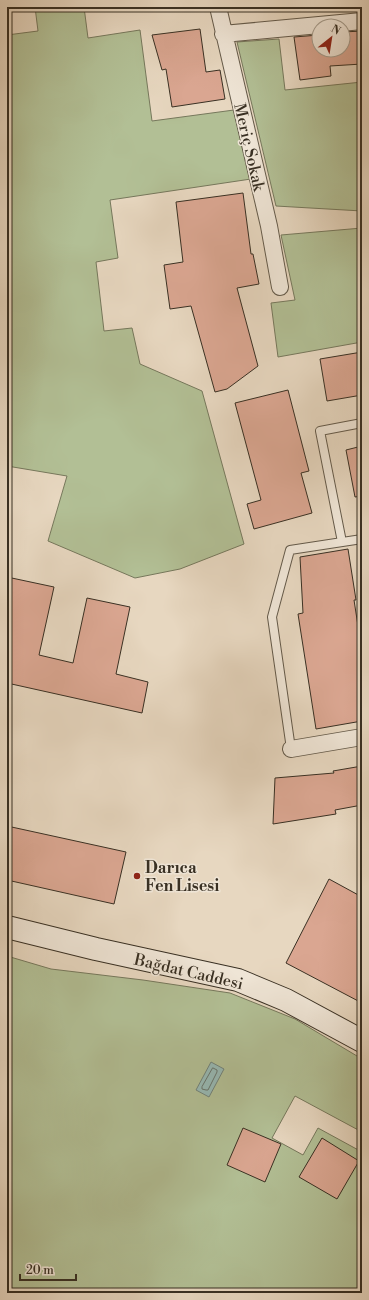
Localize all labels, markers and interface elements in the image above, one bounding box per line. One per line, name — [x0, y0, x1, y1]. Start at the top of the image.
north arrow — [311, 18, 351, 58]
text: N — [328, 22, 343, 39]
street label: Meriç Sokak — [229, 101, 269, 195]
place label: Darıca Fen Lisesi — [145, 858, 219, 896]
marker: Darıca Fen Lisesi — [132, 871, 142, 881]
street label: Bağdat Caddesi — [131, 949, 245, 994]
scale bar — [20, 1256, 76, 1282]
text: 20 m — [26, 1263, 54, 1278]

